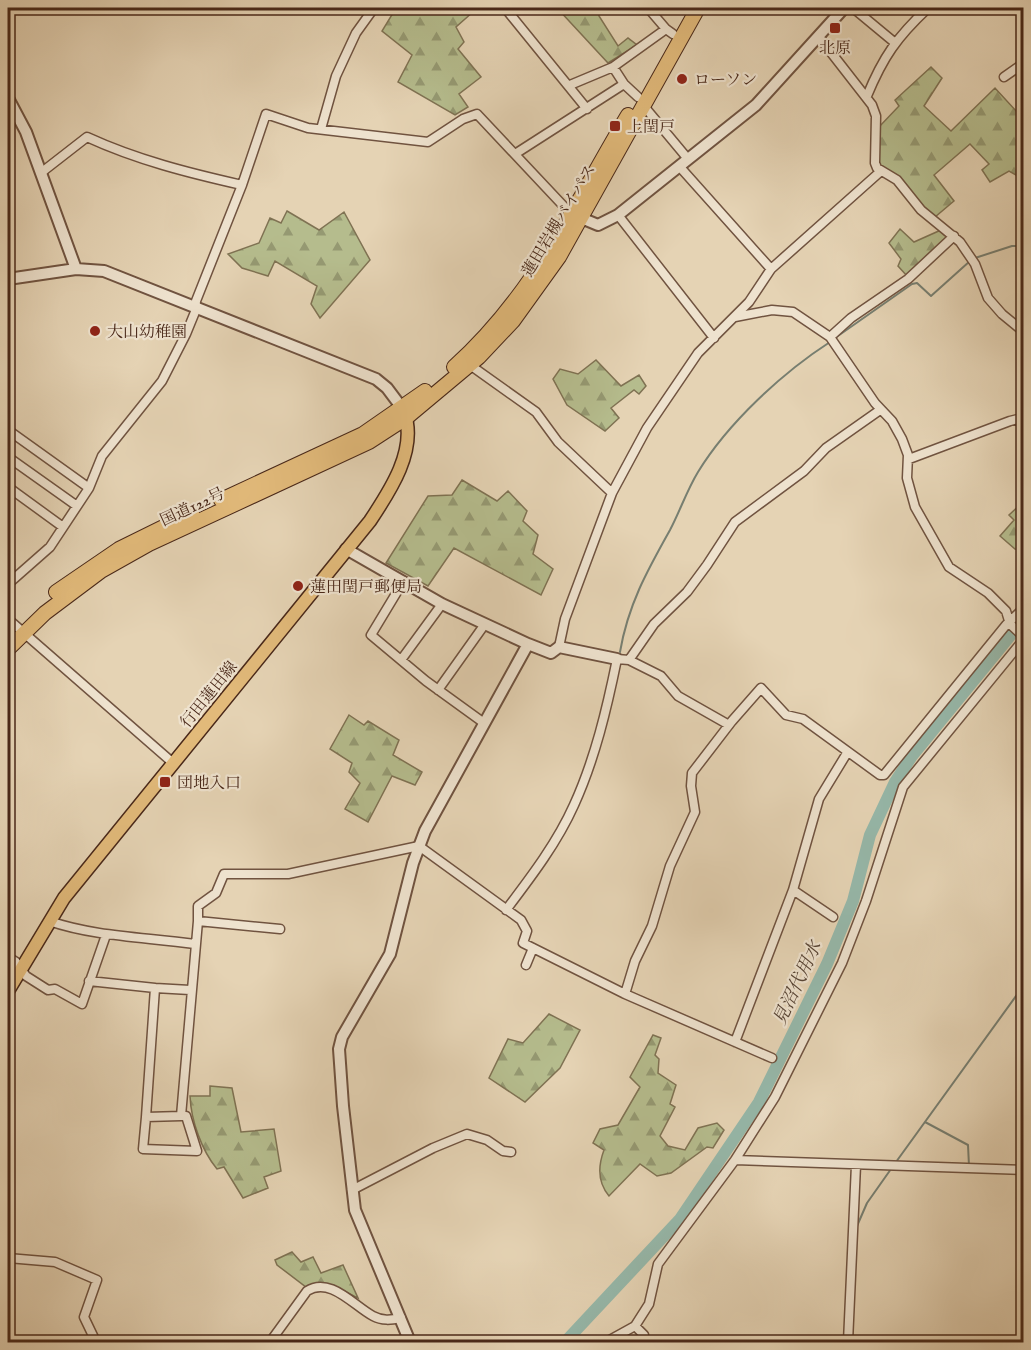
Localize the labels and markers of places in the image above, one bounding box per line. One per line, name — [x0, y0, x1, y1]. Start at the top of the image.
marker: 北原 — [828, 21, 842, 35]
place label: 北原 — [819, 39, 851, 59]
place label: ローソン — [694, 71, 757, 91]
marker: ローソン — [675, 72, 689, 86]
place label: 上閏戸 — [627, 118, 675, 138]
marker: 上閏戸 — [608, 119, 622, 133]
place label: 大山幼稚園 — [107, 323, 187, 343]
marker: 大山幼稚園 — [88, 324, 102, 338]
place label: 蓮田閏戸郵便局 — [310, 578, 422, 598]
marker: 蓮田閏戸郵便局 — [291, 579, 305, 593]
place label: 団地入口 — [177, 774, 241, 794]
marker: 団地入口 — [158, 775, 172, 789]

